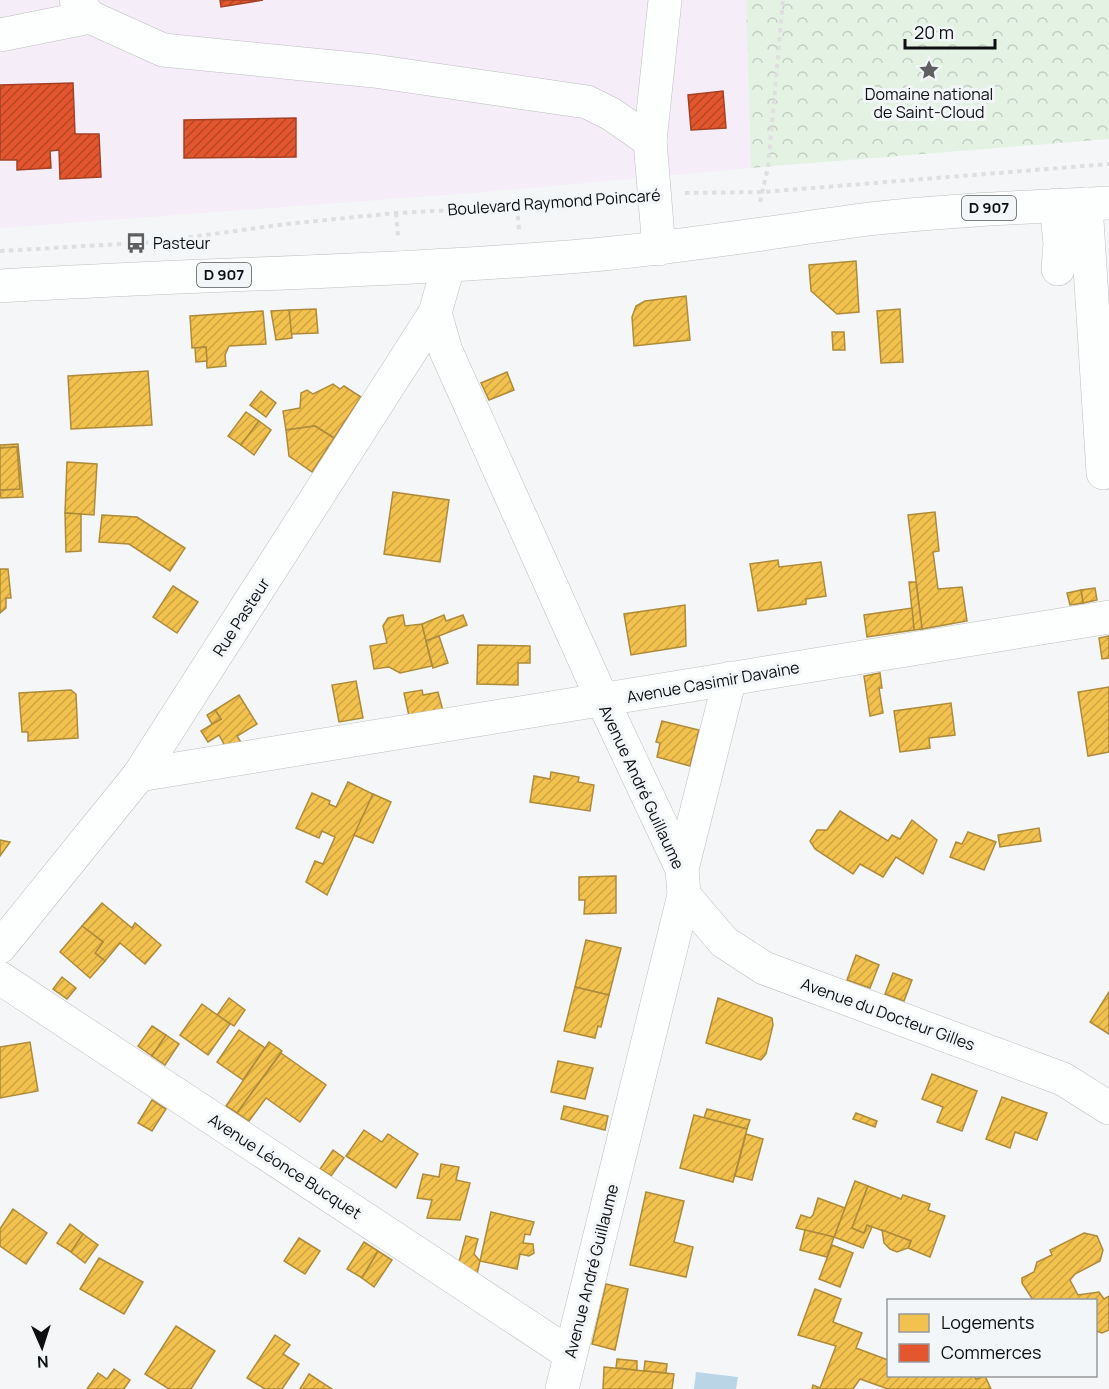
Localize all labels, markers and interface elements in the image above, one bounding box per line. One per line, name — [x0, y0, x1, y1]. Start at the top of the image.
scale bar — [905, 12, 995, 50]
text: 20 m — [914, 20, 954, 44]
place icon: Domaine national de Saint-Cloud — [917, 58, 941, 82]
place label: Domaine national de Saint-Cloud — [865, 83, 993, 123]
street label: Boulevard Raymond Poincaré — [447, 184, 661, 220]
road number: D 907 — [962, 196, 1016, 220]
bus stop icon: Pasteur — [124, 231, 148, 255]
place label: Pasteur — [153, 232, 211, 254]
road number: D 907 — [197, 263, 251, 287]
street label: Rue Pasteur — [207, 573, 275, 660]
street label: Avenue Casimir Davaine — [625, 656, 801, 708]
street label: Avenue André Guillaume — [594, 701, 690, 873]
street label: Avenue du Docteur Gilles — [798, 972, 978, 1056]
street label: Avenue Léonce Bucquet — [204, 1108, 366, 1224]
street label: Avenue André Guillaume — [559, 1182, 623, 1360]
legend — [887, 1299, 1097, 1377]
text: Logements — [941, 1310, 1035, 1334]
north arrow — [12, 1317, 72, 1377]
text: Commerces — [941, 1340, 1042, 1364]
text: N — [36, 1351, 49, 1373]

